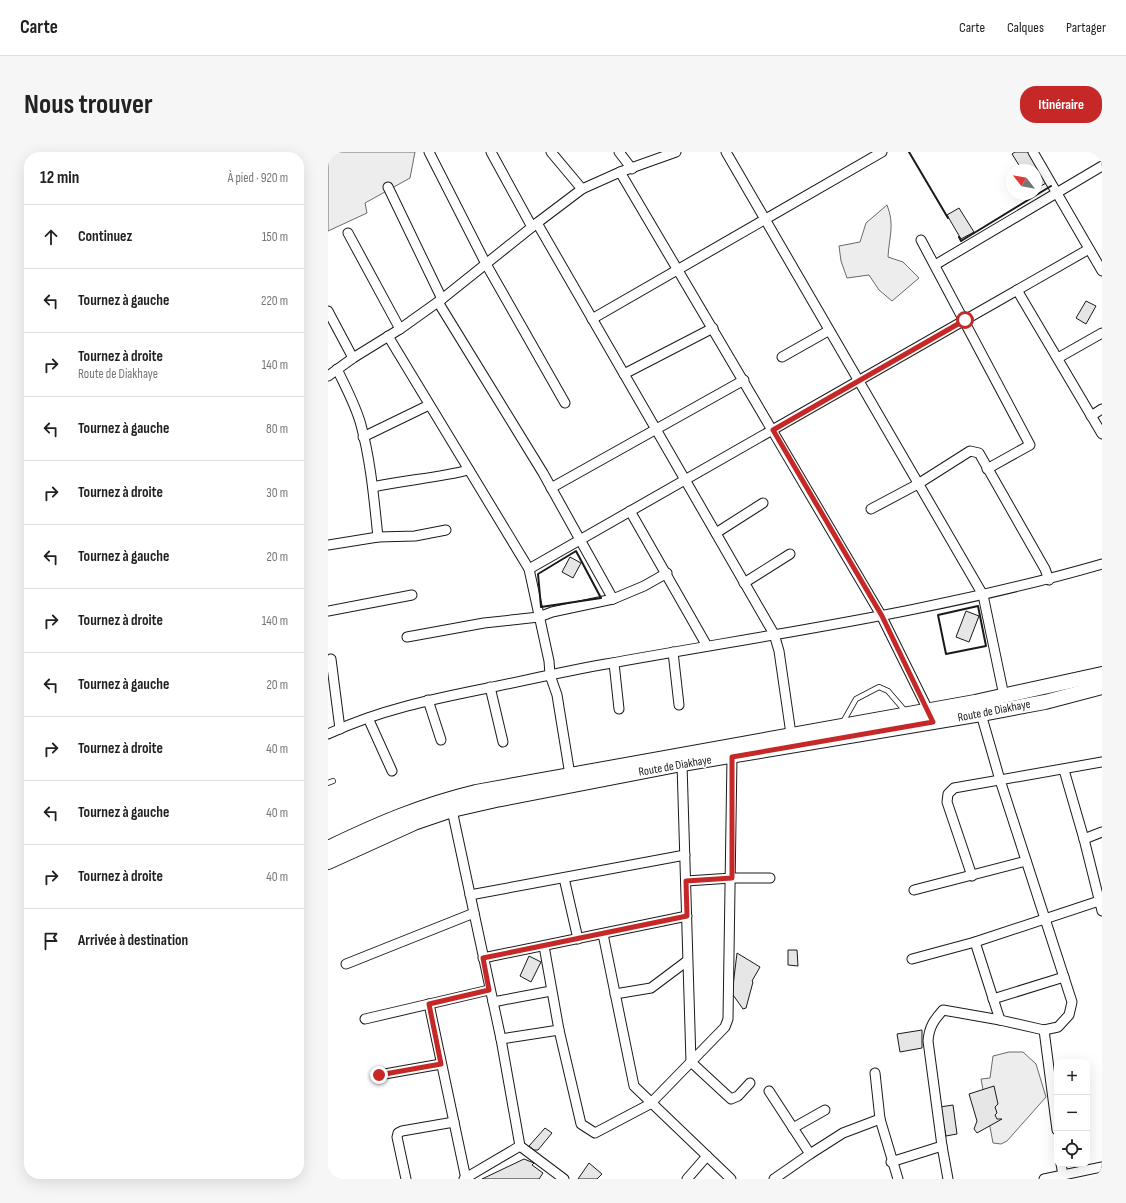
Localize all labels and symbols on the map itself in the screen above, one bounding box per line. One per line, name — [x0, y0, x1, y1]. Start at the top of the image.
north arrow — [1006, 164, 1042, 200]
route start — [956, 311, 974, 329]
street label: Route de Diakhaye — [956, 697, 1032, 725]
street label: Route de Diakhaye — [637, 752, 713, 780]
route end — [370, 1066, 388, 1084]

